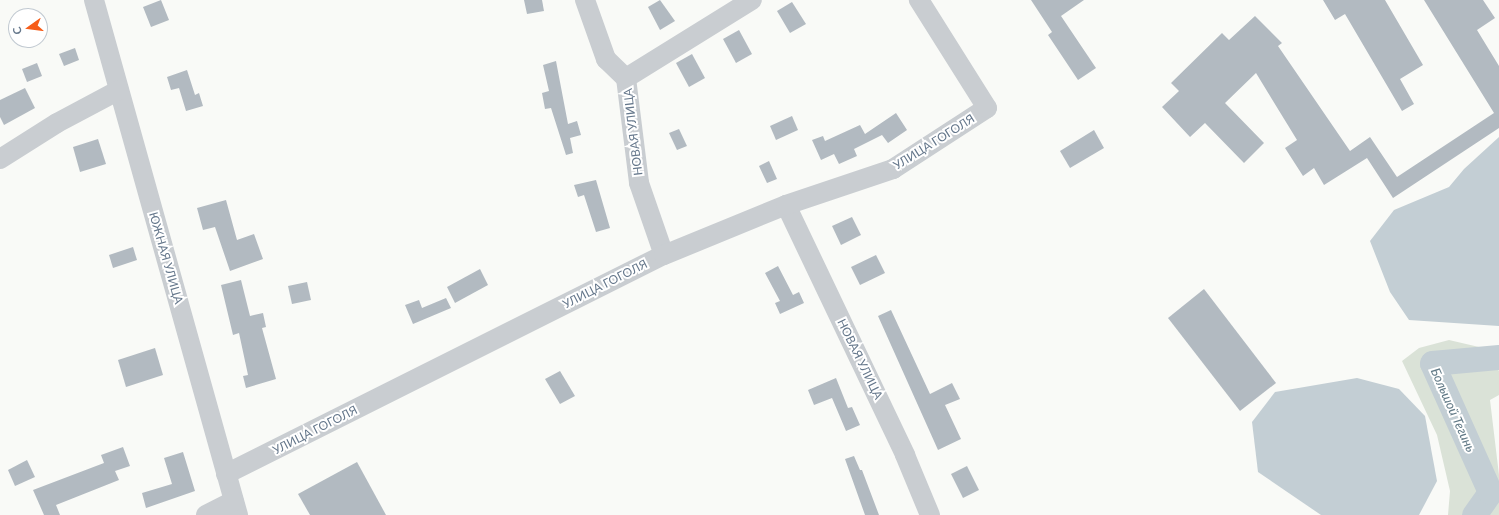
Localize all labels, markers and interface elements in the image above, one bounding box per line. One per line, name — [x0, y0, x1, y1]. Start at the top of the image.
north arrow — [8, 8, 48, 48]
text: С — [10, 26, 24, 36]
street label: НОВАЯ УЛИЦА — [621, 88, 645, 176]
street label: УЛИЦА ГОГОЛЯ — [891, 111, 977, 173]
street label: ЮЖНАЯ УЛИЦА — [146, 210, 186, 306]
street label: УЛИЦА ГОГОЛЯ — [560, 256, 650, 312]
street label: НОВАЯ УЛИЦА — [834, 316, 886, 402]
water label: Большой Тегинь — [1427, 365, 1479, 455]
street label: УЛИЦА ГОГОЛЯ — [270, 402, 360, 458]

